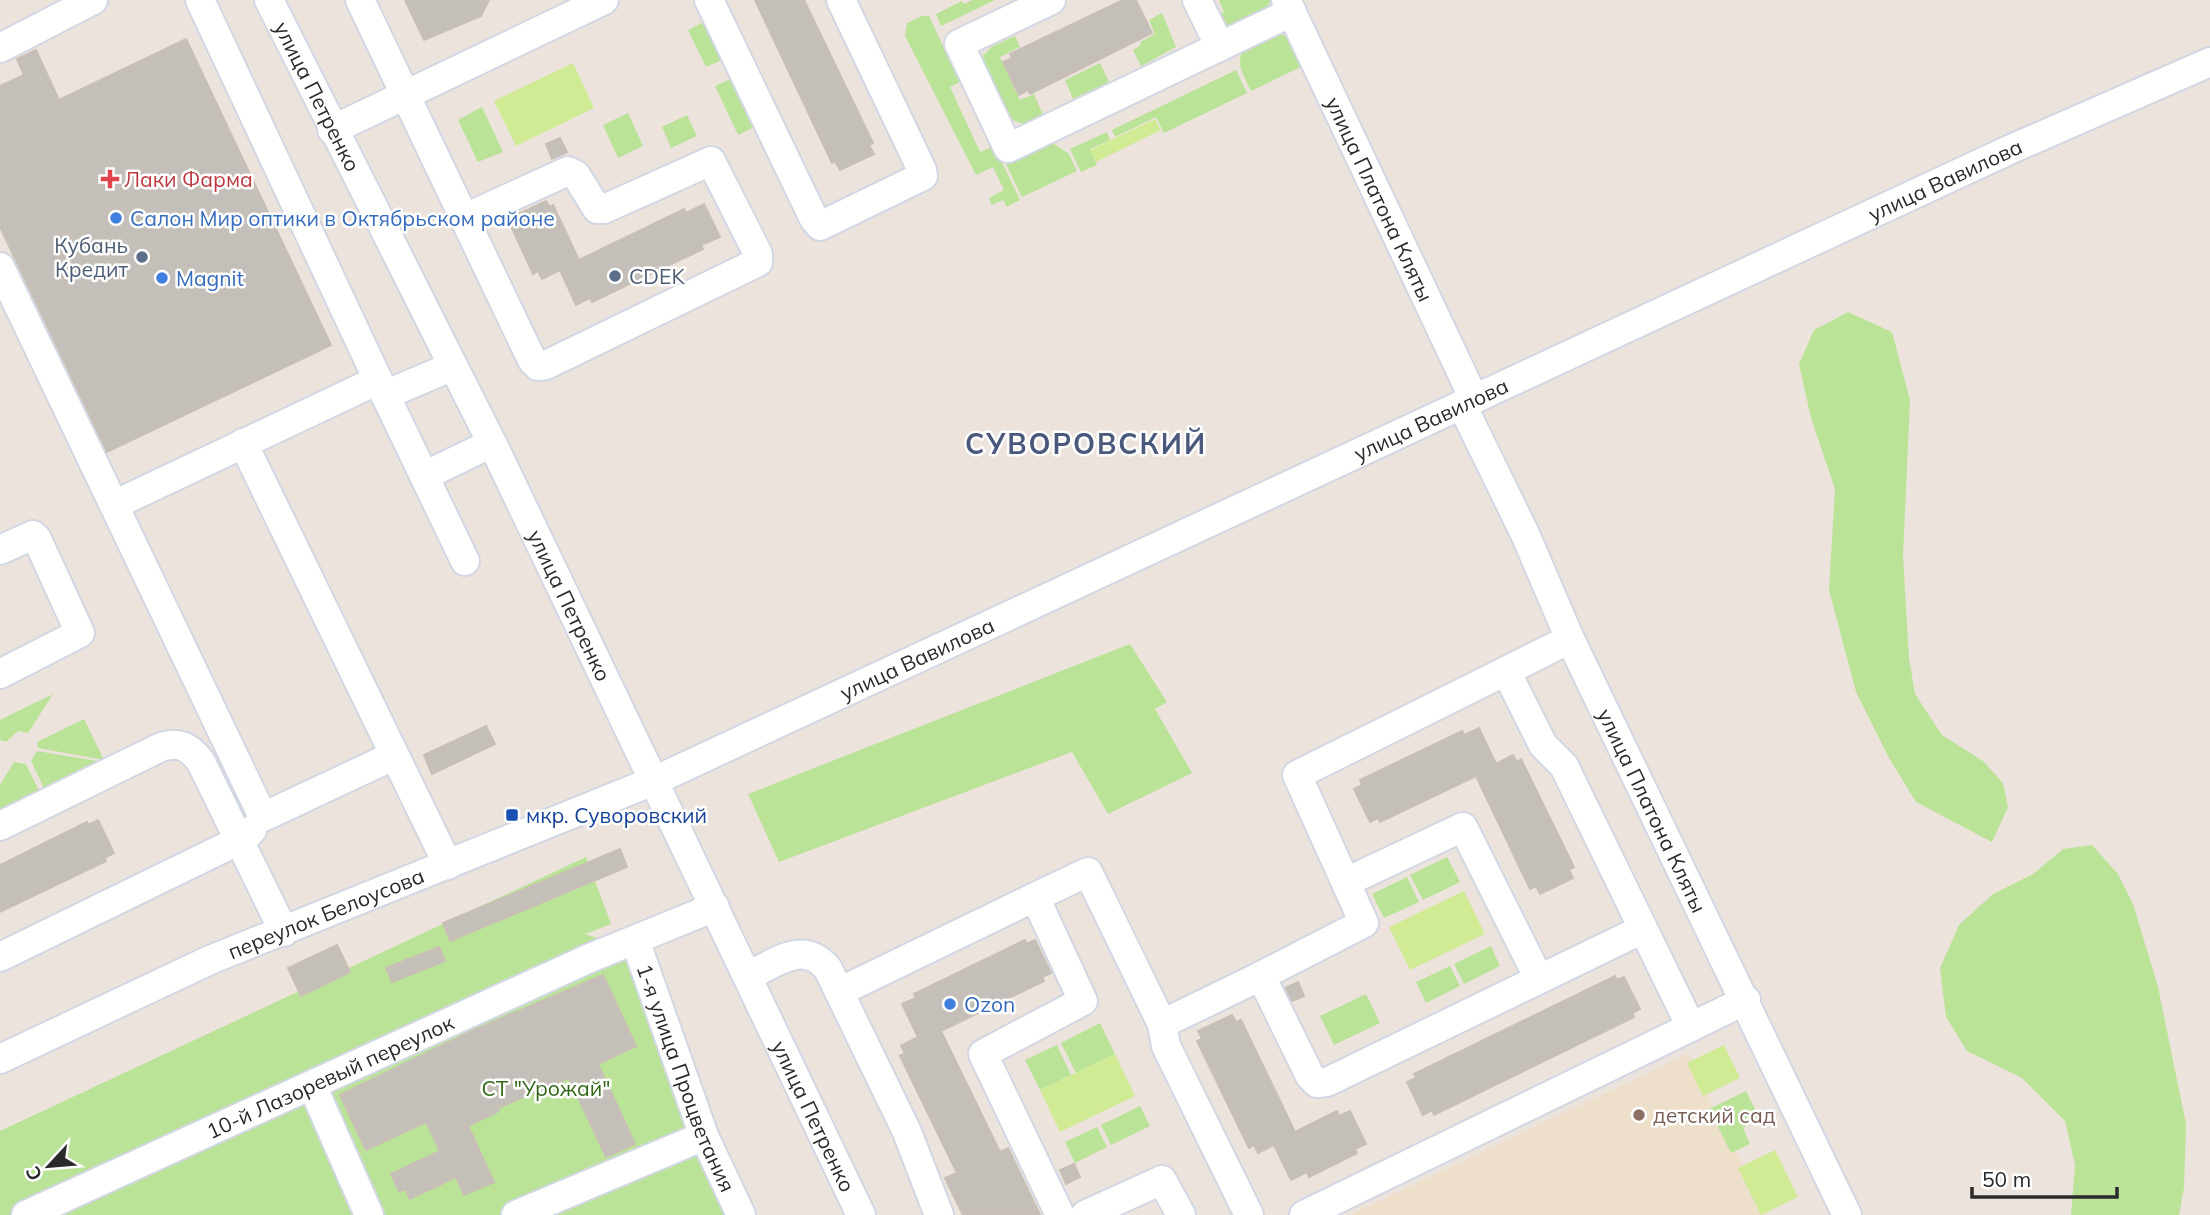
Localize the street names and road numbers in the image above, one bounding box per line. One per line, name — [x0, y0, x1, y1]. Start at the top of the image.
street label: улица Петренко — [269, 17, 366, 176]
street label: улица Платона Кляты — [1320, 92, 1439, 306]
street label: улица Вавилова — [1864, 133, 2026, 227]
street label: улица Вавилова — [1350, 372, 1512, 466]
street label: улица Петренко — [523, 526, 617, 685]
street label: улица Вавилова — [836, 611, 998, 706]
street label: улица Платона Кляты — [1592, 704, 1713, 917]
street label: переулок Белоусова — [224, 862, 428, 965]
street label: 1-я улица Процветания — [631, 960, 741, 1196]
street label: 10-й Лазоревый переулок — [202, 1009, 458, 1144]
street label: улица Петренко — [767, 1036, 861, 1196]

